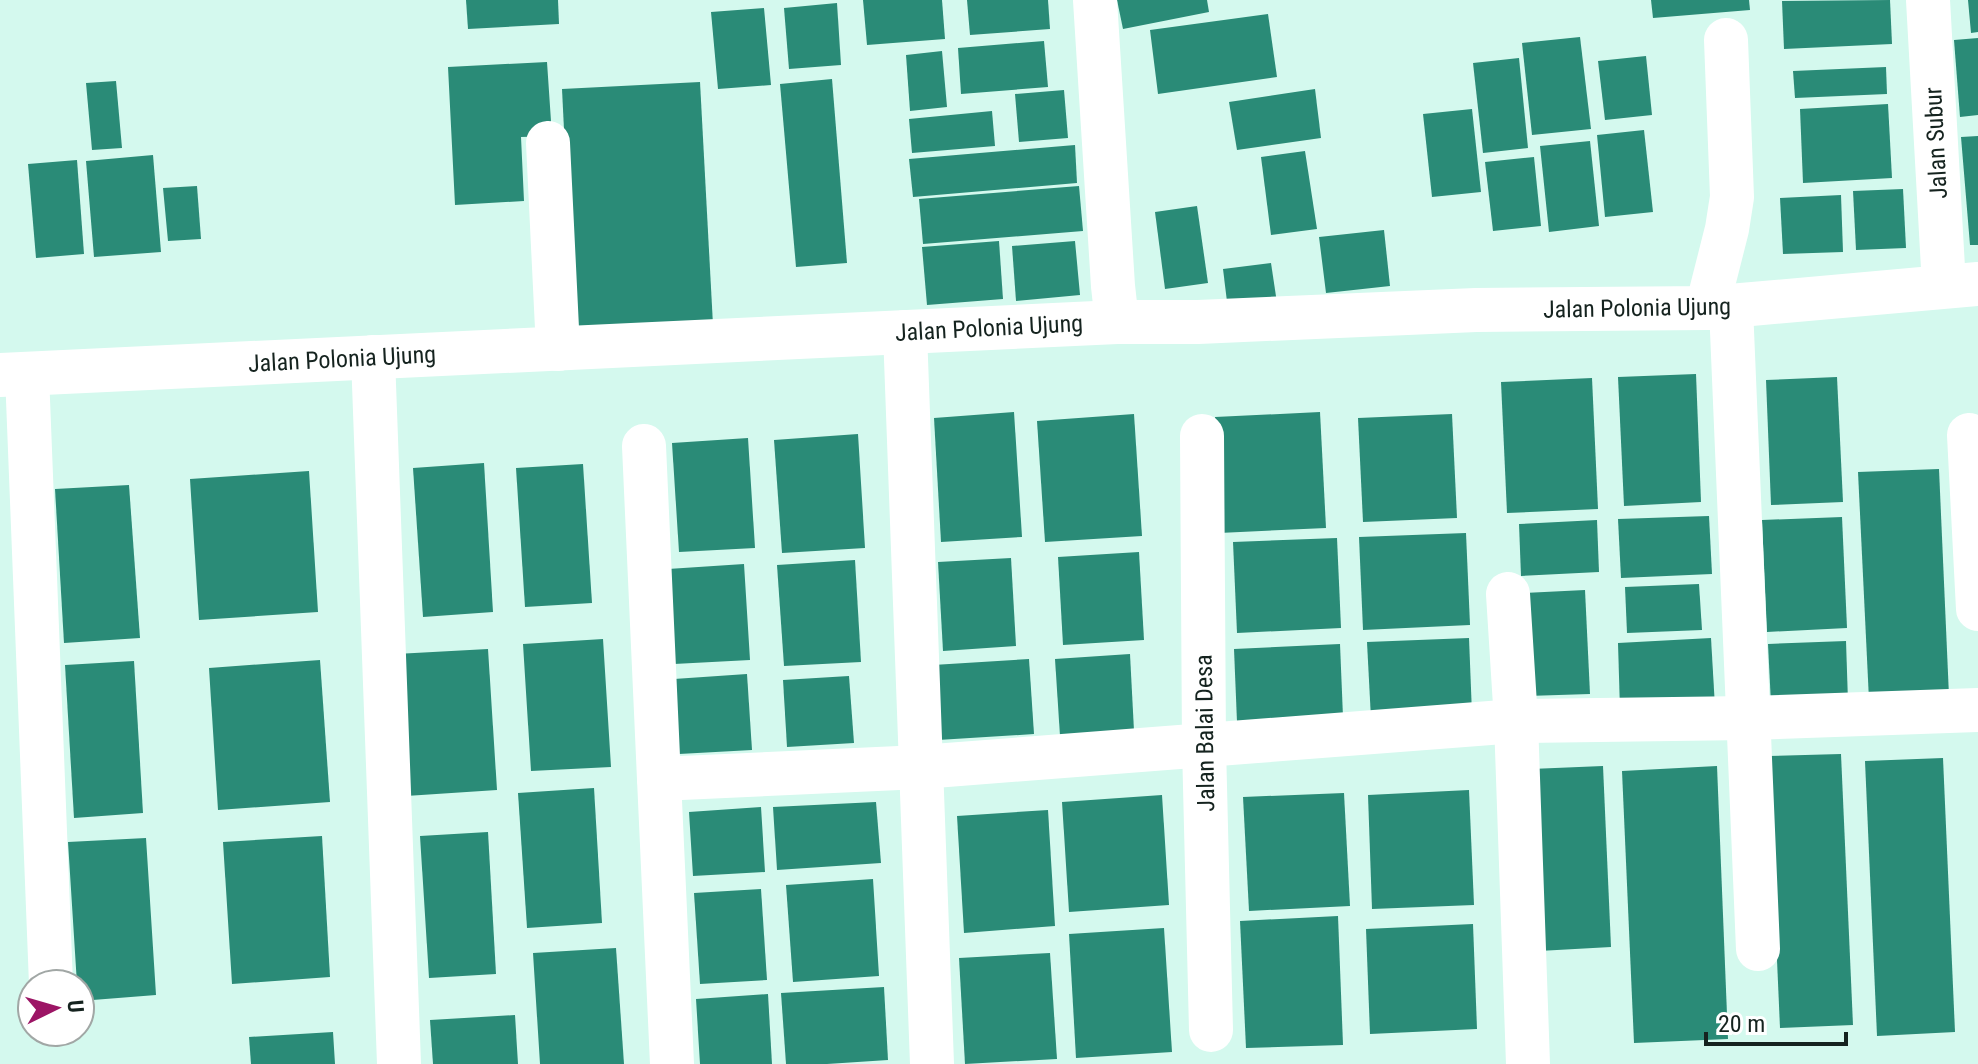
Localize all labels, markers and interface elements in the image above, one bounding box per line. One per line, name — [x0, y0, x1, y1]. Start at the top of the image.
street label: Jalan Subur — [1919, 86, 1953, 200]
street label: Jalan Polonia Ujung — [1543, 292, 1731, 324]
street label: Jalan Polonia Ujung — [894, 309, 1084, 347]
street label: Jalan Polonia Ujung — [247, 340, 437, 378]
street label: Jalan Balai Desa — [1190, 654, 1220, 812]
north arrow — [16, 968, 96, 1048]
scale bar — [1706, 996, 1846, 1046]
text: U — [62, 999, 88, 1014]
text: 20 m — [1718, 1010, 1765, 1038]

